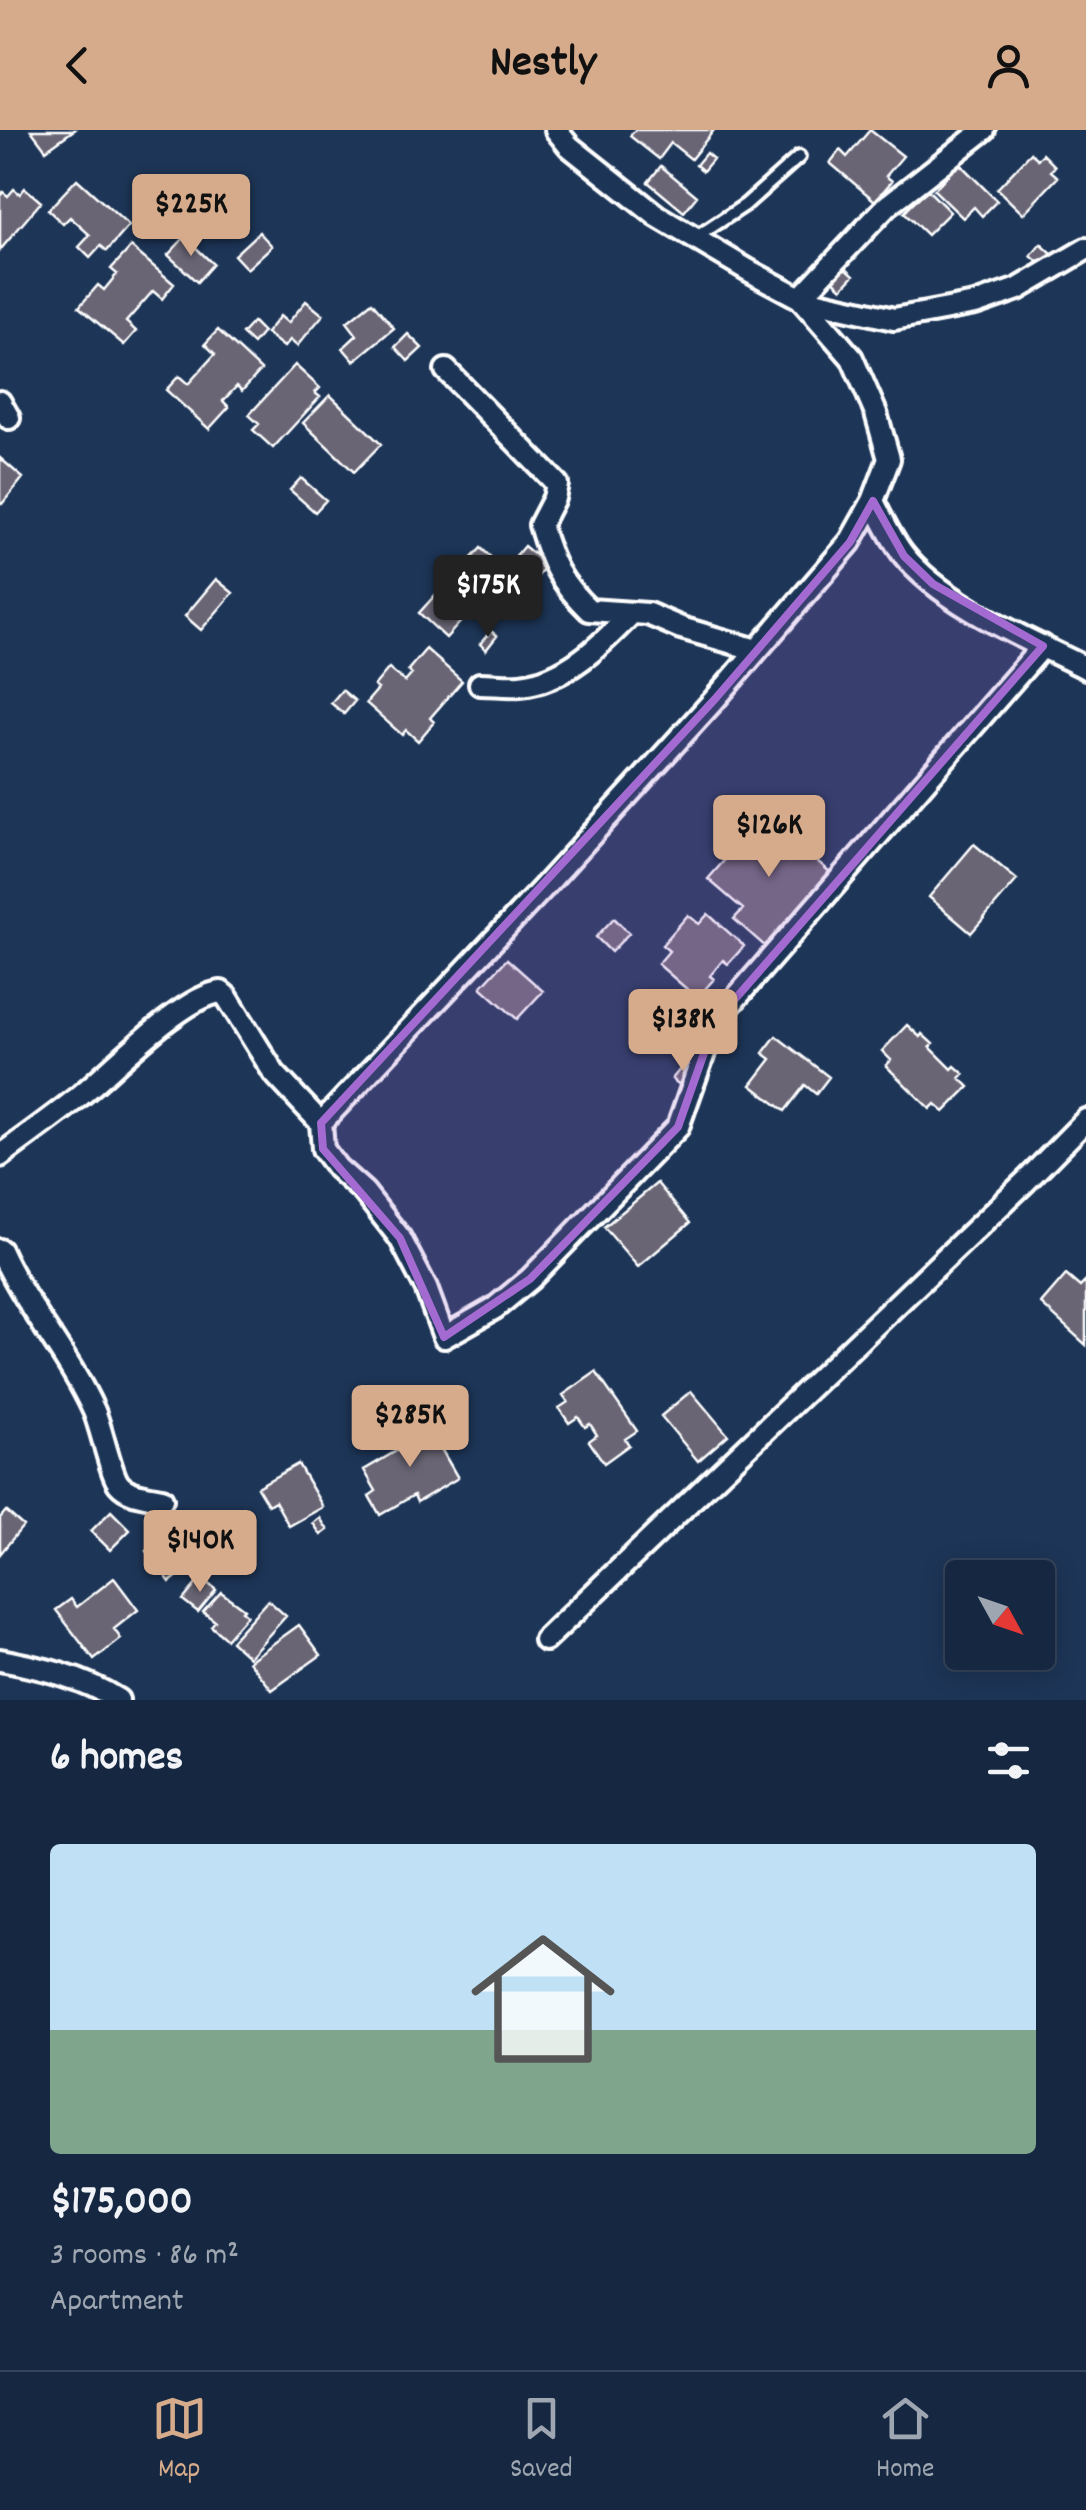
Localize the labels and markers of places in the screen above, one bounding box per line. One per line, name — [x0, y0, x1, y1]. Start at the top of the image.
pin: $225K — [121, 174, 261, 259]
pin: $175K — [418, 555, 558, 640]
pin: $126K — [699, 795, 839, 880]
pin: $138K — [613, 989, 753, 1074]
pin: $285K — [340, 1385, 480, 1470]
pin: $140K — [130, 1510, 270, 1595]

